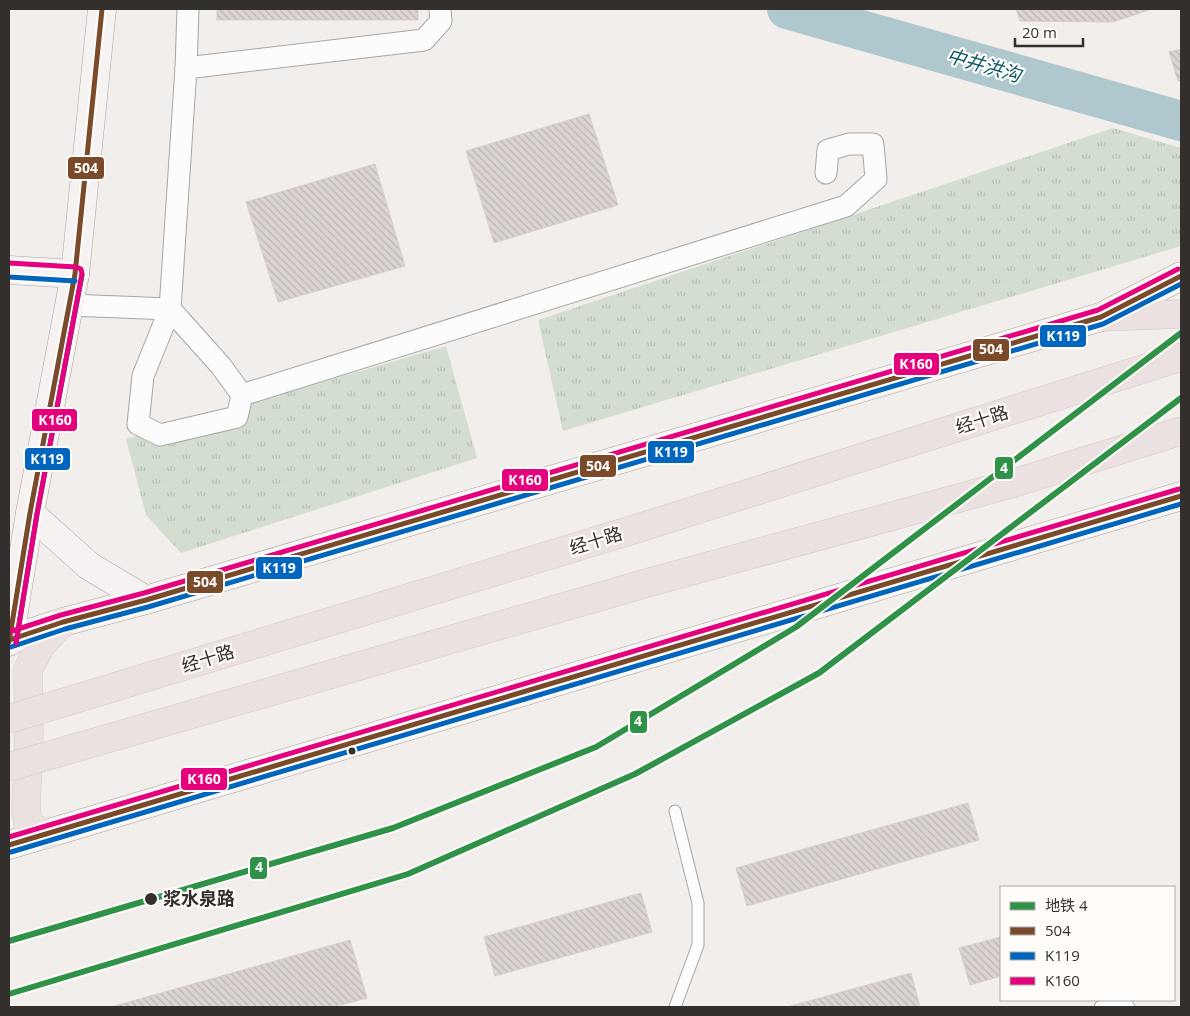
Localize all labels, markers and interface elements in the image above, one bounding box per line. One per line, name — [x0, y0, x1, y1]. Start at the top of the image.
scale bar — [1015, 15, 1082, 47]
text: 20 m — [1022, 22, 1057, 42]
water label: 中井洪沟 — [944, 42, 1026, 89]
line badge: 504 — [67, 156, 105, 180]
text: 504 — [74, 158, 98, 177]
line badge: K119 — [1039, 324, 1087, 348]
text: K119 — [1046, 326, 1080, 345]
line badge: 504 — [972, 338, 1010, 362]
text: 504 — [979, 339, 1003, 358]
line badge: K160 — [893, 352, 940, 376]
text: K160 — [899, 354, 933, 373]
street label: 经十路 — [952, 399, 1011, 439]
line badge: K160 — [31, 408, 78, 432]
text: K160 — [38, 410, 72, 429]
line badge: K119 — [647, 440, 695, 464]
text: K119 — [654, 442, 688, 461]
line badge: K119 — [24, 447, 71, 471]
text: K119 — [30, 449, 64, 468]
line badge: 504 — [579, 454, 617, 478]
text: 504 — [586, 456, 610, 475]
line badge: 4 — [994, 456, 1014, 480]
text: 4 — [1000, 458, 1008, 477]
line badge: K160 — [501, 468, 549, 492]
text: K160 — [508, 470, 542, 489]
street label: 经十路 — [566, 521, 625, 559]
line badge: K119 — [255, 556, 303, 580]
text: K119 — [262, 558, 296, 577]
line badge: 504 — [186, 570, 224, 594]
text: 504 — [193, 572, 217, 591]
street label: 经十路 — [178, 639, 237, 677]
line badge: 4 — [629, 710, 648, 734]
text: 4 — [634, 711, 642, 730]
unlabelled marker — [347, 746, 357, 756]
line badge: K160 — [180, 767, 228, 791]
text: K160 — [187, 769, 221, 788]
line badge: 4 — [249, 856, 268, 880]
text: 4 — [255, 857, 263, 876]
place label: 浆水泉路 — [163, 886, 235, 910]
legend — [1000, 886, 1175, 1001]
marker: 浆水泉路 — [143, 891, 159, 907]
text: 地铁 4 — [1045, 895, 1088, 915]
text: 504 — [1045, 920, 1071, 940]
text: K119 — [1045, 945, 1080, 965]
text: K160 — [1045, 970, 1080, 990]

